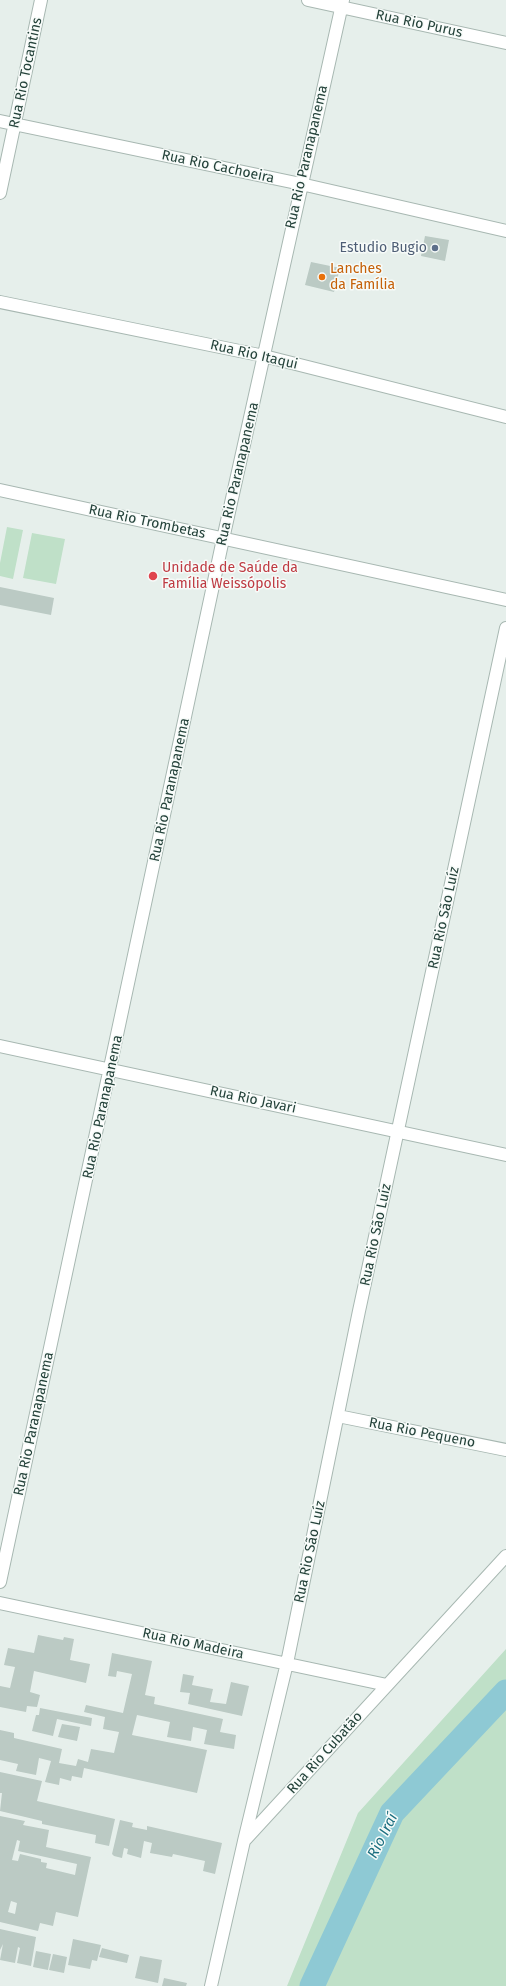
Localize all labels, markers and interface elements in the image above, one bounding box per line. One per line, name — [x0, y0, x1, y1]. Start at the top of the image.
street label: Rua Rio Purus — [374, 7, 464, 41]
street label: Rua Rio Tocantins — [6, 16, 46, 130]
street label: Rua Rio Paranapanema — [282, 84, 332, 230]
street label: Rua Rio Cachoeira — [160, 147, 276, 187]
place label: Estudio Bugio — [340, 240, 427, 256]
marker: Estudio Bugio — [430, 243, 440, 253]
place label: Lanches da Família — [330, 261, 395, 294]
marker: Lanches da Família — [317, 272, 327, 282]
street label: Rua Rio Itaqui — [209, 337, 299, 373]
street label: Rua Rio Paranapanema — [213, 401, 263, 547]
street label: Rua Rio Trombetas — [87, 501, 207, 543]
place label: Unidade de Saúde da Família Weissópolis — [162, 560, 298, 592]
marker: Unidade de Saúde da Família Weissópolis — [147, 570, 159, 582]
street label: Rua Rio Paranapanema — [147, 716, 193, 864]
street label: Rua Rio São Luíz — [425, 865, 463, 971]
street label: Rua Rio Paranapanema — [80, 1033, 126, 1181]
street label: Rua Rio Javari — [208, 1083, 298, 1117]
street label: Rua Rio São Luíz — [357, 1182, 395, 1288]
street label: Rua Rio Paranapanema — [11, 1350, 57, 1498]
street label: Rua Rio Pequeno — [367, 1414, 477, 1452]
street label: Rua Rio São Luíz — [291, 1499, 329, 1605]
street label: Rua Rio Madeira — [141, 1625, 245, 1663]
street label: Rua Rio Cubatão — [284, 1709, 366, 1797]
water label: Rio Iraí — [364, 1810, 402, 1862]

